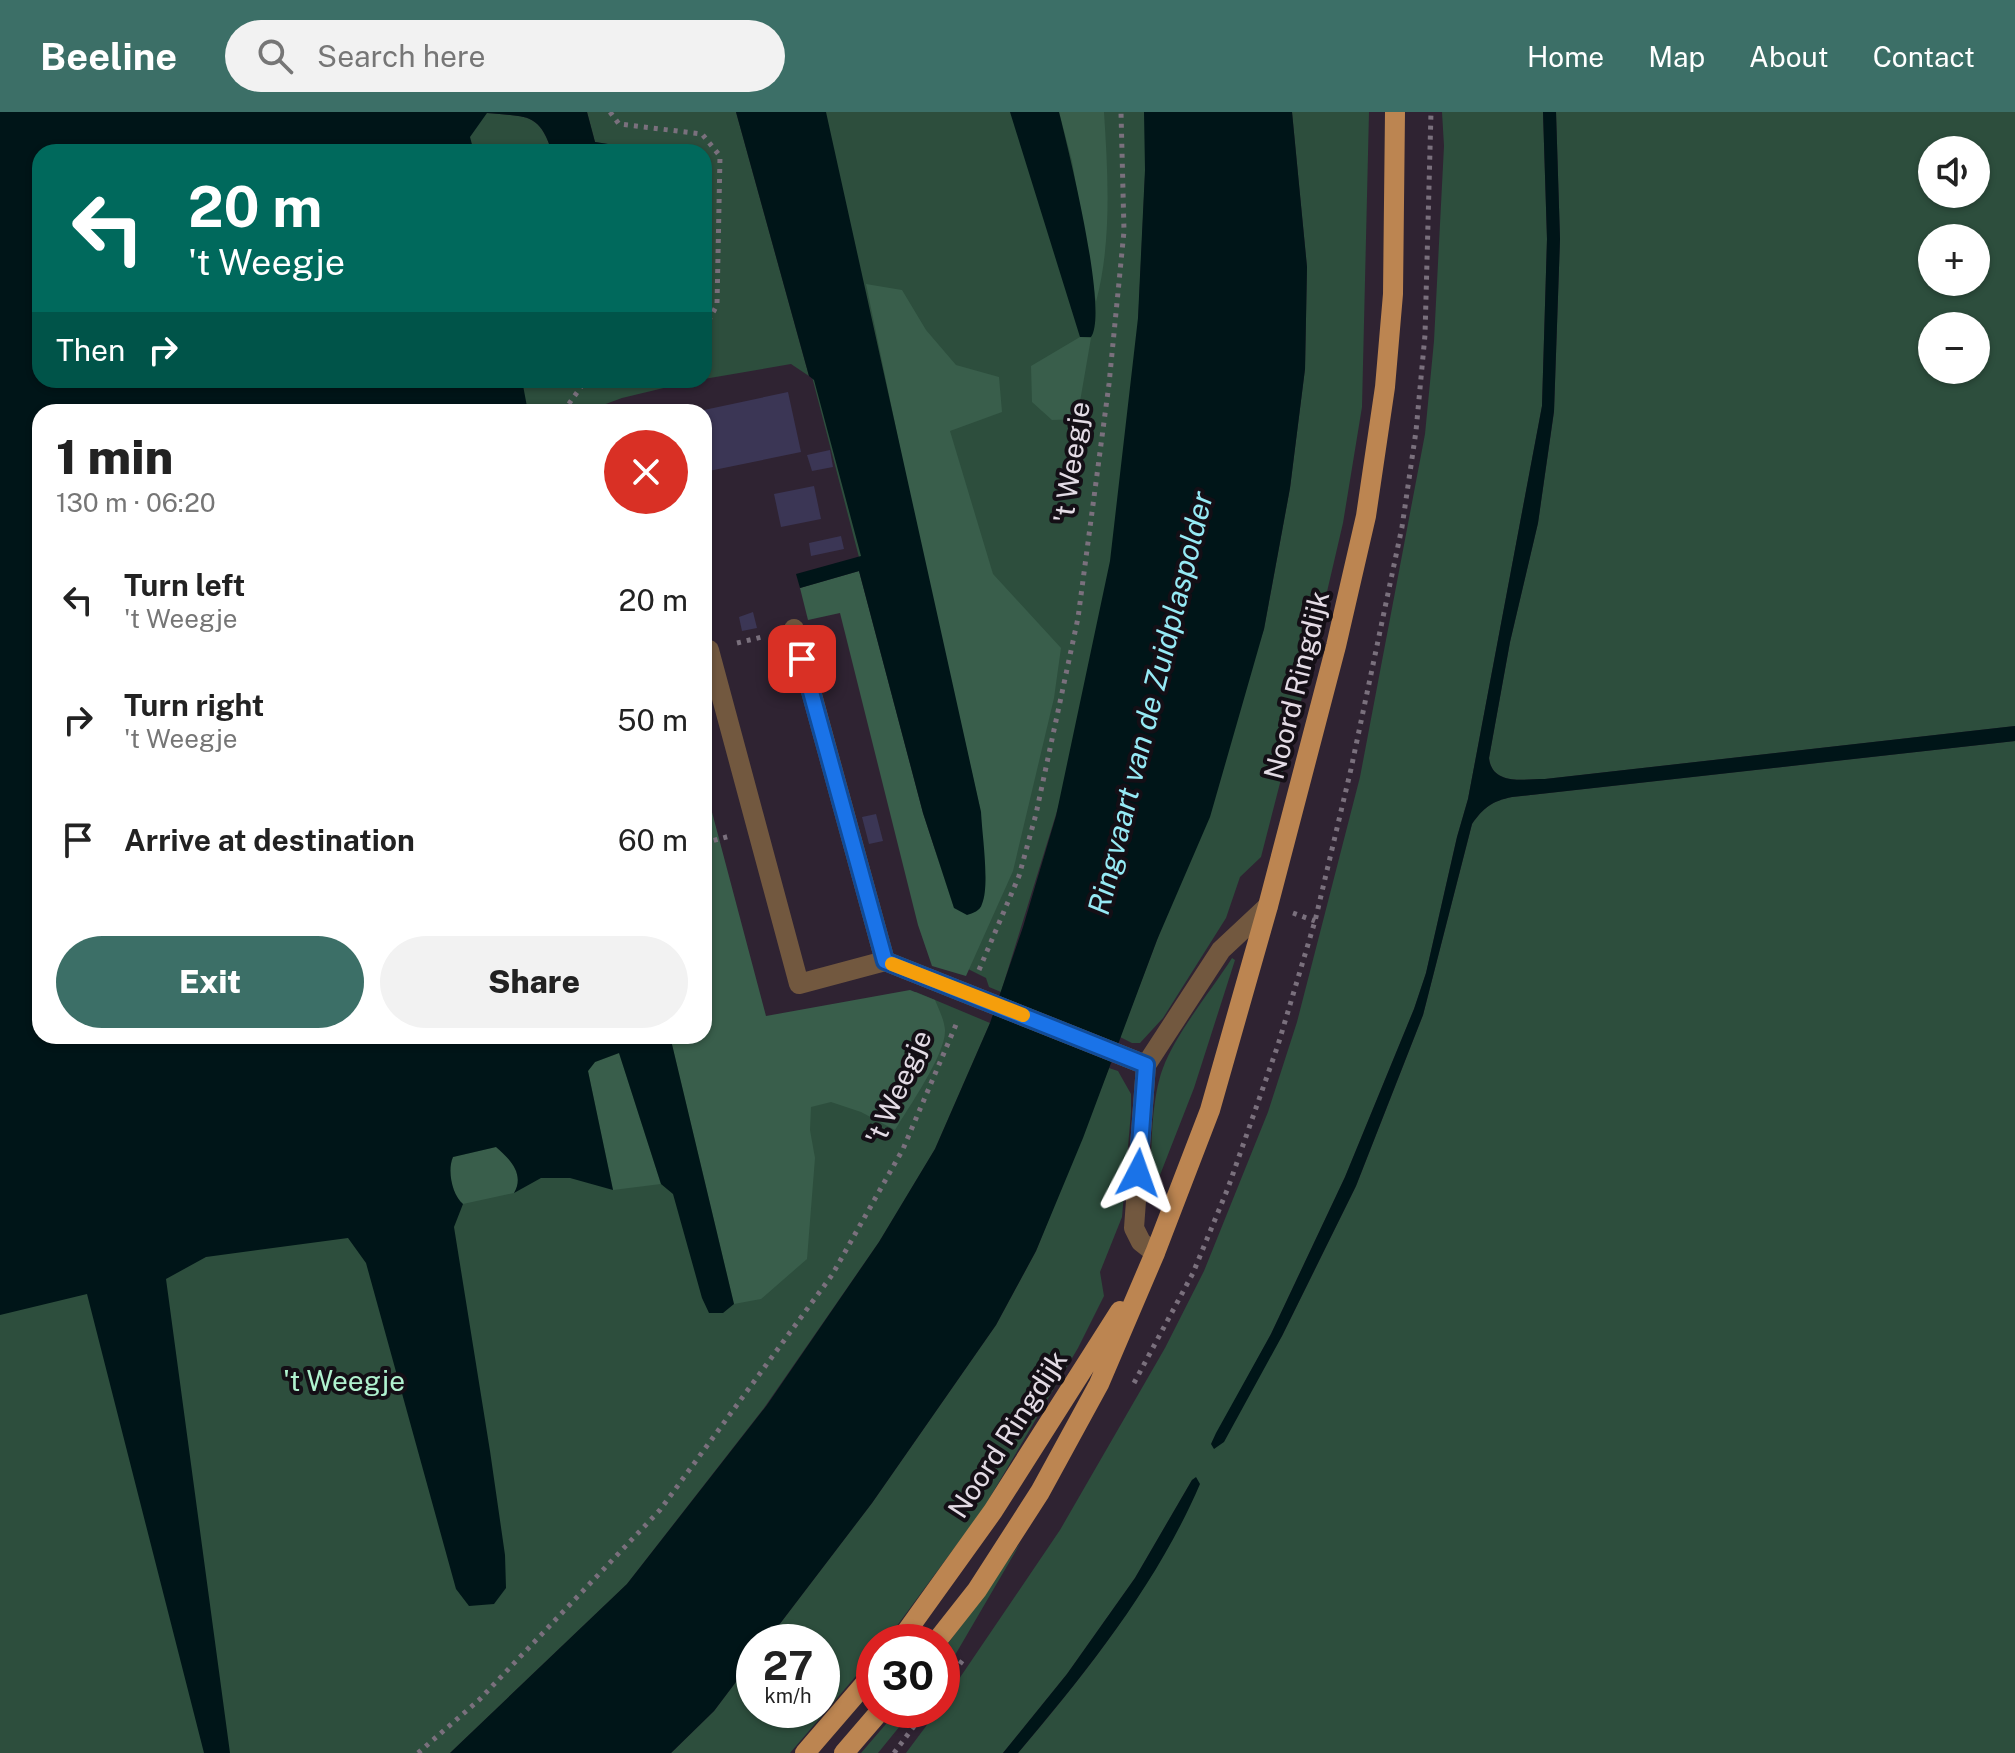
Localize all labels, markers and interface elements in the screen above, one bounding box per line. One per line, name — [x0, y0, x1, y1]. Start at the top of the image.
search box — [225, 20, 785, 92]
text: Beeline — [40, 34, 177, 79]
icon: search — [253, 34, 297, 78]
text: Search here — [317, 38, 486, 74]
text: Home — [1527, 40, 1604, 73]
text: Map — [1648, 40, 1705, 73]
text: About — [1749, 40, 1829, 73]
text: Contact — [1873, 40, 1975, 73]
map controls — [1918, 136, 1990, 384]
button: sound — [1918, 136, 1990, 208]
text: 20 m — [188, 174, 322, 240]
icon: left — [56, 176, 160, 280]
button: + — [1918, 224, 1990, 296]
text: 't Weegje — [188, 241, 345, 283]
button: − — [1918, 312, 1990, 384]
icon: right — [141, 328, 185, 372]
text: Then — [56, 332, 125, 368]
street label: 't Weegje — [1046, 399, 1096, 525]
text: 1 min — [56, 428, 173, 485]
button: close — [604, 430, 688, 514]
text: 130 m · 06:20 — [56, 487, 216, 518]
water label: Ringvaart van de Zuidplaspolder — [1080, 487, 1220, 918]
text: Turn left — [124, 567, 245, 603]
icon: left — [56, 578, 100, 622]
text: 20 m — [619, 582, 688, 618]
street label: Noord Ringdijk — [1257, 587, 1335, 783]
text: 't Weegje — [124, 603, 237, 634]
pin — [768, 625, 836, 693]
icon: arrive — [780, 637, 824, 681]
text: Turn right — [124, 687, 264, 723]
icon: right — [56, 698, 100, 742]
text: 50 m — [617, 702, 688, 738]
text: 't Weegje — [124, 723, 237, 754]
icon: arrive — [56, 818, 100, 862]
text: Arrive at destination — [124, 822, 415, 858]
text: 60 m — [618, 822, 688, 858]
button: Exit — [56, 936, 364, 1028]
button: Share — [380, 936, 688, 1028]
street label: 't Weegje — [858, 1024, 938, 1150]
position arrow — [1096, 1131, 1180, 1215]
street label: Noord Ringdijk — [941, 1344, 1073, 1524]
park label: 't Weegje — [283, 1364, 405, 1397]
speed limit sign: 30 — [856, 1624, 960, 1728]
text: 27 — [763, 1642, 813, 1689]
text: km/h — [764, 1684, 812, 1708]

